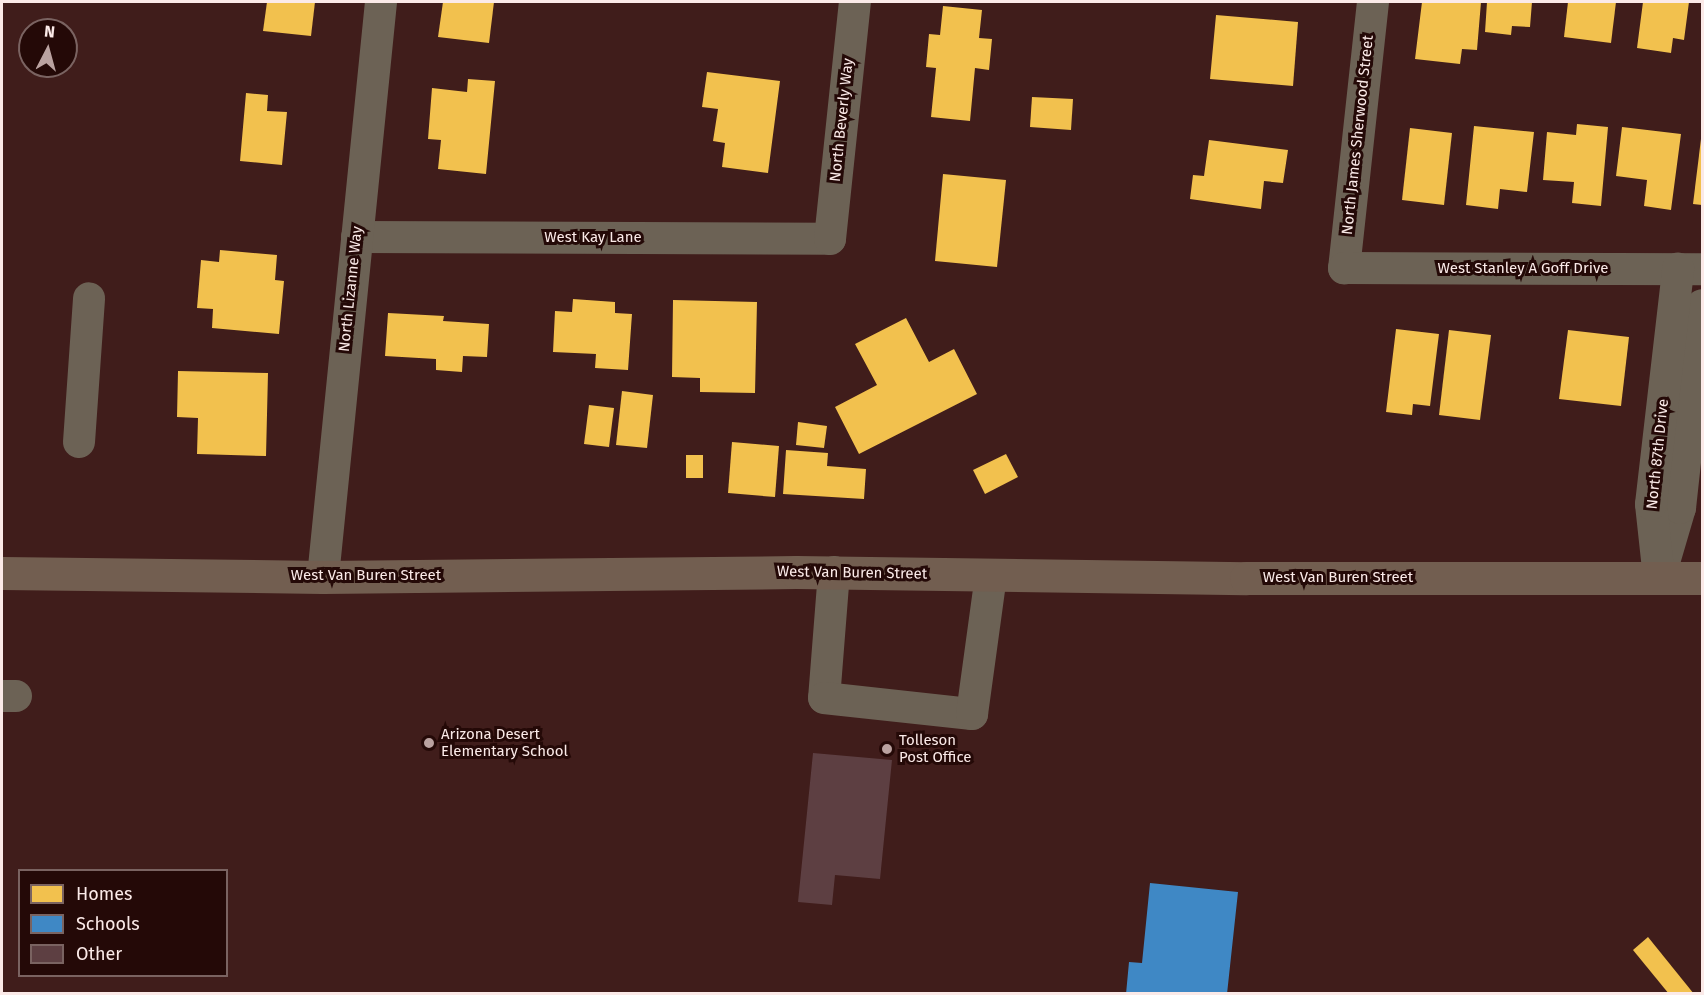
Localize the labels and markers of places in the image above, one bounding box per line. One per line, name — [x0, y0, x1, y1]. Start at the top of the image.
place label: Arizona Desert Elementary School — [441, 725, 568, 760]
place label: Tolleson Post Office — [899, 731, 971, 766]
marker: Arizona Desert Elementary School — [422, 736, 436, 750]
marker: Tolleson Post Office — [880, 742, 894, 756]

